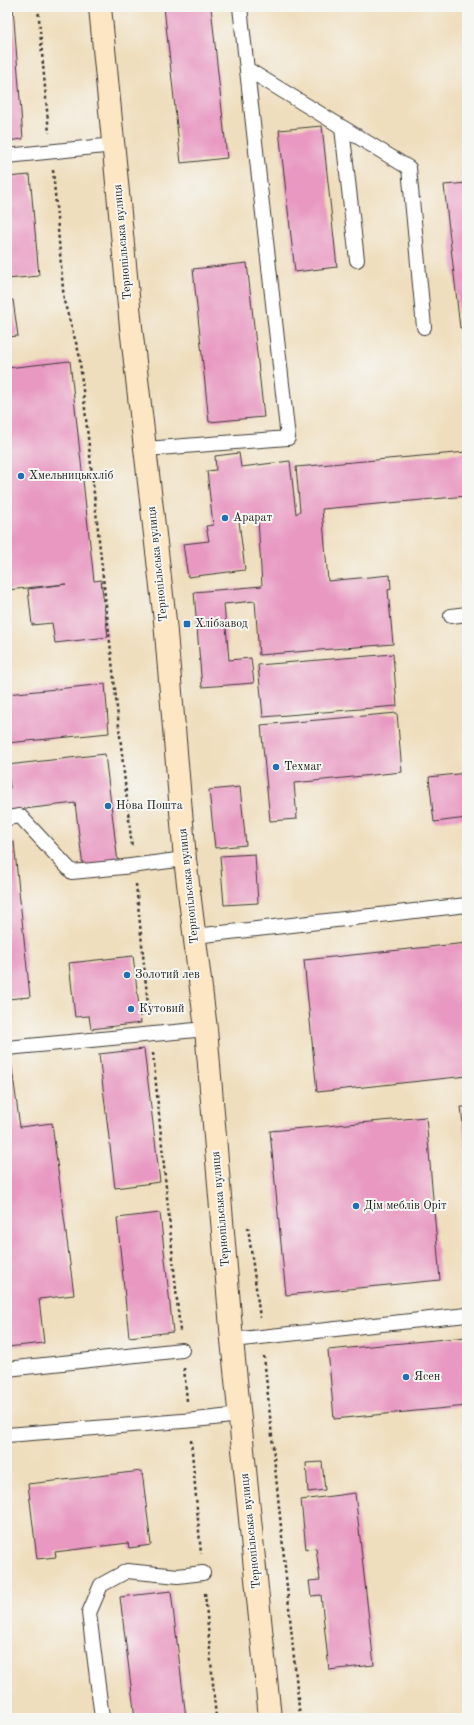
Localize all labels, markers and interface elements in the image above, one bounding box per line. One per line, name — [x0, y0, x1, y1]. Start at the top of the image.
street label: Тернопільська вулиця — [111, 184, 134, 300]
place label: Хмельницькхліб — [29, 469, 114, 482]
marker: Хмельницькхліб — [16, 471, 26, 481]
street label: Тернопільська вулиця — [145, 506, 170, 622]
place label: Арарат — [233, 512, 272, 524]
marker: Арарат — [220, 513, 230, 523]
place label: Хлібзавод — [195, 617, 248, 630]
marker: Хлібзавод — [182, 619, 192, 629]
place label: Техмаг — [284, 761, 322, 773]
marker: Техмаг — [271, 762, 281, 772]
place label: Нова Пошта — [116, 800, 183, 812]
marker: Нова Пошта — [103, 801, 113, 811]
street label: Тернопільська вулиця — [176, 828, 201, 944]
place label: Золотий лев — [135, 969, 200, 981]
marker: Золотий лев — [122, 970, 132, 980]
place label: Кутовий — [139, 1003, 184, 1015]
marker: Кутовий — [126, 1004, 136, 1014]
street label: Тернопільська вулиця — [209, 1151, 232, 1267]
place label: Дім меблів Оріт — [364, 1199, 447, 1212]
marker: Дім меблів Оріт — [351, 1201, 361, 1211]
place label: Ясен — [414, 1371, 441, 1383]
marker: Ясен — [401, 1372, 411, 1382]
street label: Тернопільська вулиця — [238, 1473, 263, 1589]

